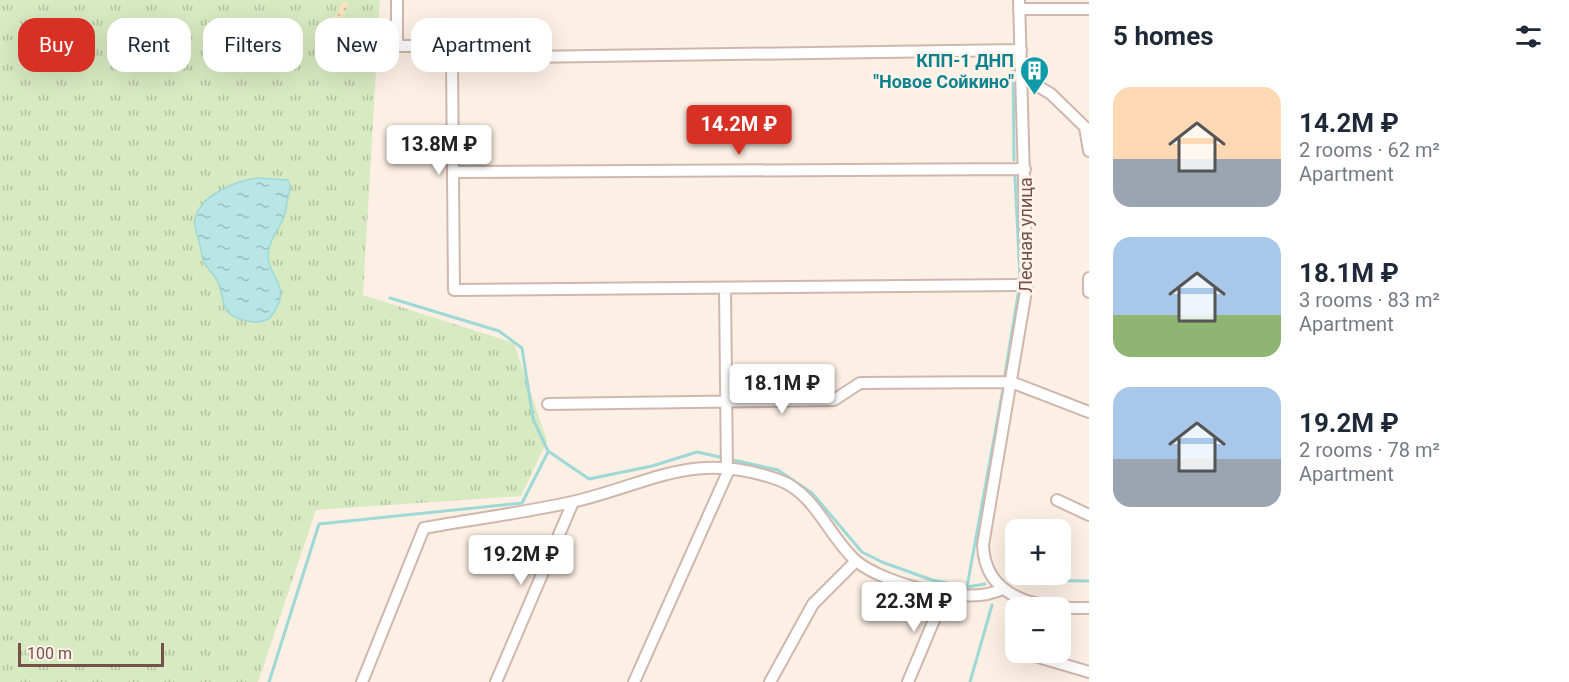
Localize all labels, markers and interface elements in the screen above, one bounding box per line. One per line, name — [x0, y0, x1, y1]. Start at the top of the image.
chip: Buy — [18, 18, 95, 72]
chip: Rent — [107, 18, 191, 72]
chip: Filters — [203, 18, 303, 72]
chip: New — [315, 18, 399, 72]
chip: Apartment — [411, 18, 552, 72]
icon: filters — [1512, 20, 1545, 53]
text: 5 homes — [1113, 21, 1214, 51]
place label: КПП-1 ДНП "Новое Сойкино" — [873, 50, 1014, 92]
building icon: КПП-1 ДНП "Новое Сойкино" — [1019, 54, 1051, 96]
pin: 14.2M ₽ — [684, 105, 794, 156]
text: 14.2M ₽ — [1299, 108, 1399, 138]
icon: home — [1161, 111, 1233, 183]
text: 14.2M ₽ — [701, 112, 777, 136]
pin: 13.8M ₽ — [384, 125, 494, 176]
text: 13.8M ₽ — [401, 132, 477, 156]
text: 2 rooms · 62 m² — [1299, 138, 1440, 162]
text: Apartment — [1299, 162, 1394, 186]
street label: Лесная улица — [1015, 177, 1036, 293]
text: 18.1M ₽ — [1299, 258, 1399, 288]
icon: home — [1161, 261, 1233, 333]
text: 3 rooms · 83 m² — [1299, 288, 1440, 312]
text: Apartment — [1299, 312, 1394, 336]
pin: 18.1M ₽ — [727, 364, 837, 415]
text: 18.1M ₽ — [744, 371, 820, 395]
text: 19.2M ₽ — [1299, 408, 1399, 438]
icon: home — [1161, 411, 1233, 483]
text: 2 rooms · 78 m² — [1299, 438, 1440, 462]
text: Apartment — [1299, 462, 1394, 486]
map controls — [1005, 519, 1071, 663]
button: + — [1005, 519, 1071, 585]
pin: 19.2M ₽ — [466, 535, 576, 586]
text: 19.2M ₽ — [483, 542, 559, 566]
pin: 22.3M ₽ — [859, 582, 969, 633]
text: 22.3M ₽ — [876, 589, 952, 613]
button: − — [1005, 597, 1071, 663]
scale bar — [18, 640, 164, 668]
text: 100 m — [27, 644, 72, 663]

